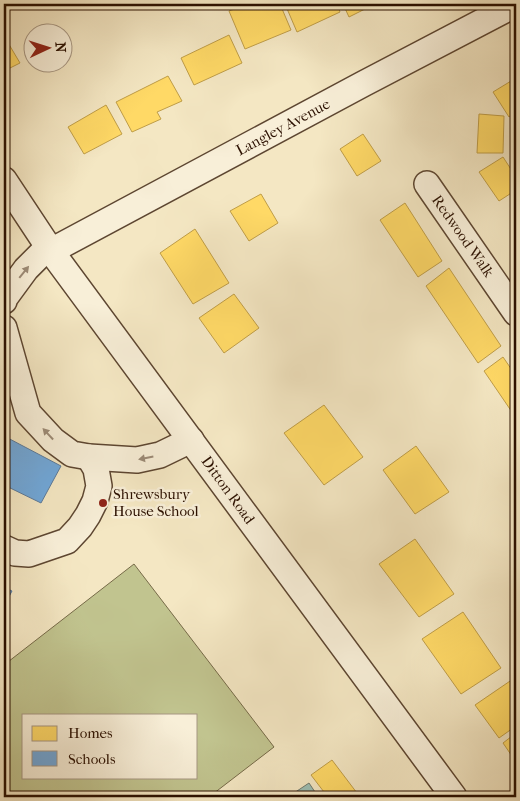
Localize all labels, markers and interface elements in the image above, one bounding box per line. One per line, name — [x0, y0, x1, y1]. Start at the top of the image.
north arrow — [22, 22, 72, 72]
text: N — [52, 41, 69, 53]
street label: Langley Avenue — [233, 94, 333, 159]
street label: Redwood Walk — [428, 191, 498, 281]
one-way arrow — [18, 266, 29, 279]
one-way arrow — [42, 429, 54, 441]
street label: Ditton Road — [197, 453, 259, 528]
one-way arrow — [139, 454, 154, 462]
place label: Shrewsbury House School — [113, 485, 199, 520]
marker: Shrewsbury House School — [97, 497, 109, 509]
legend — [22, 714, 198, 778]
text: Homes — [68, 724, 113, 742]
text: Schools — [68, 750, 116, 768]

